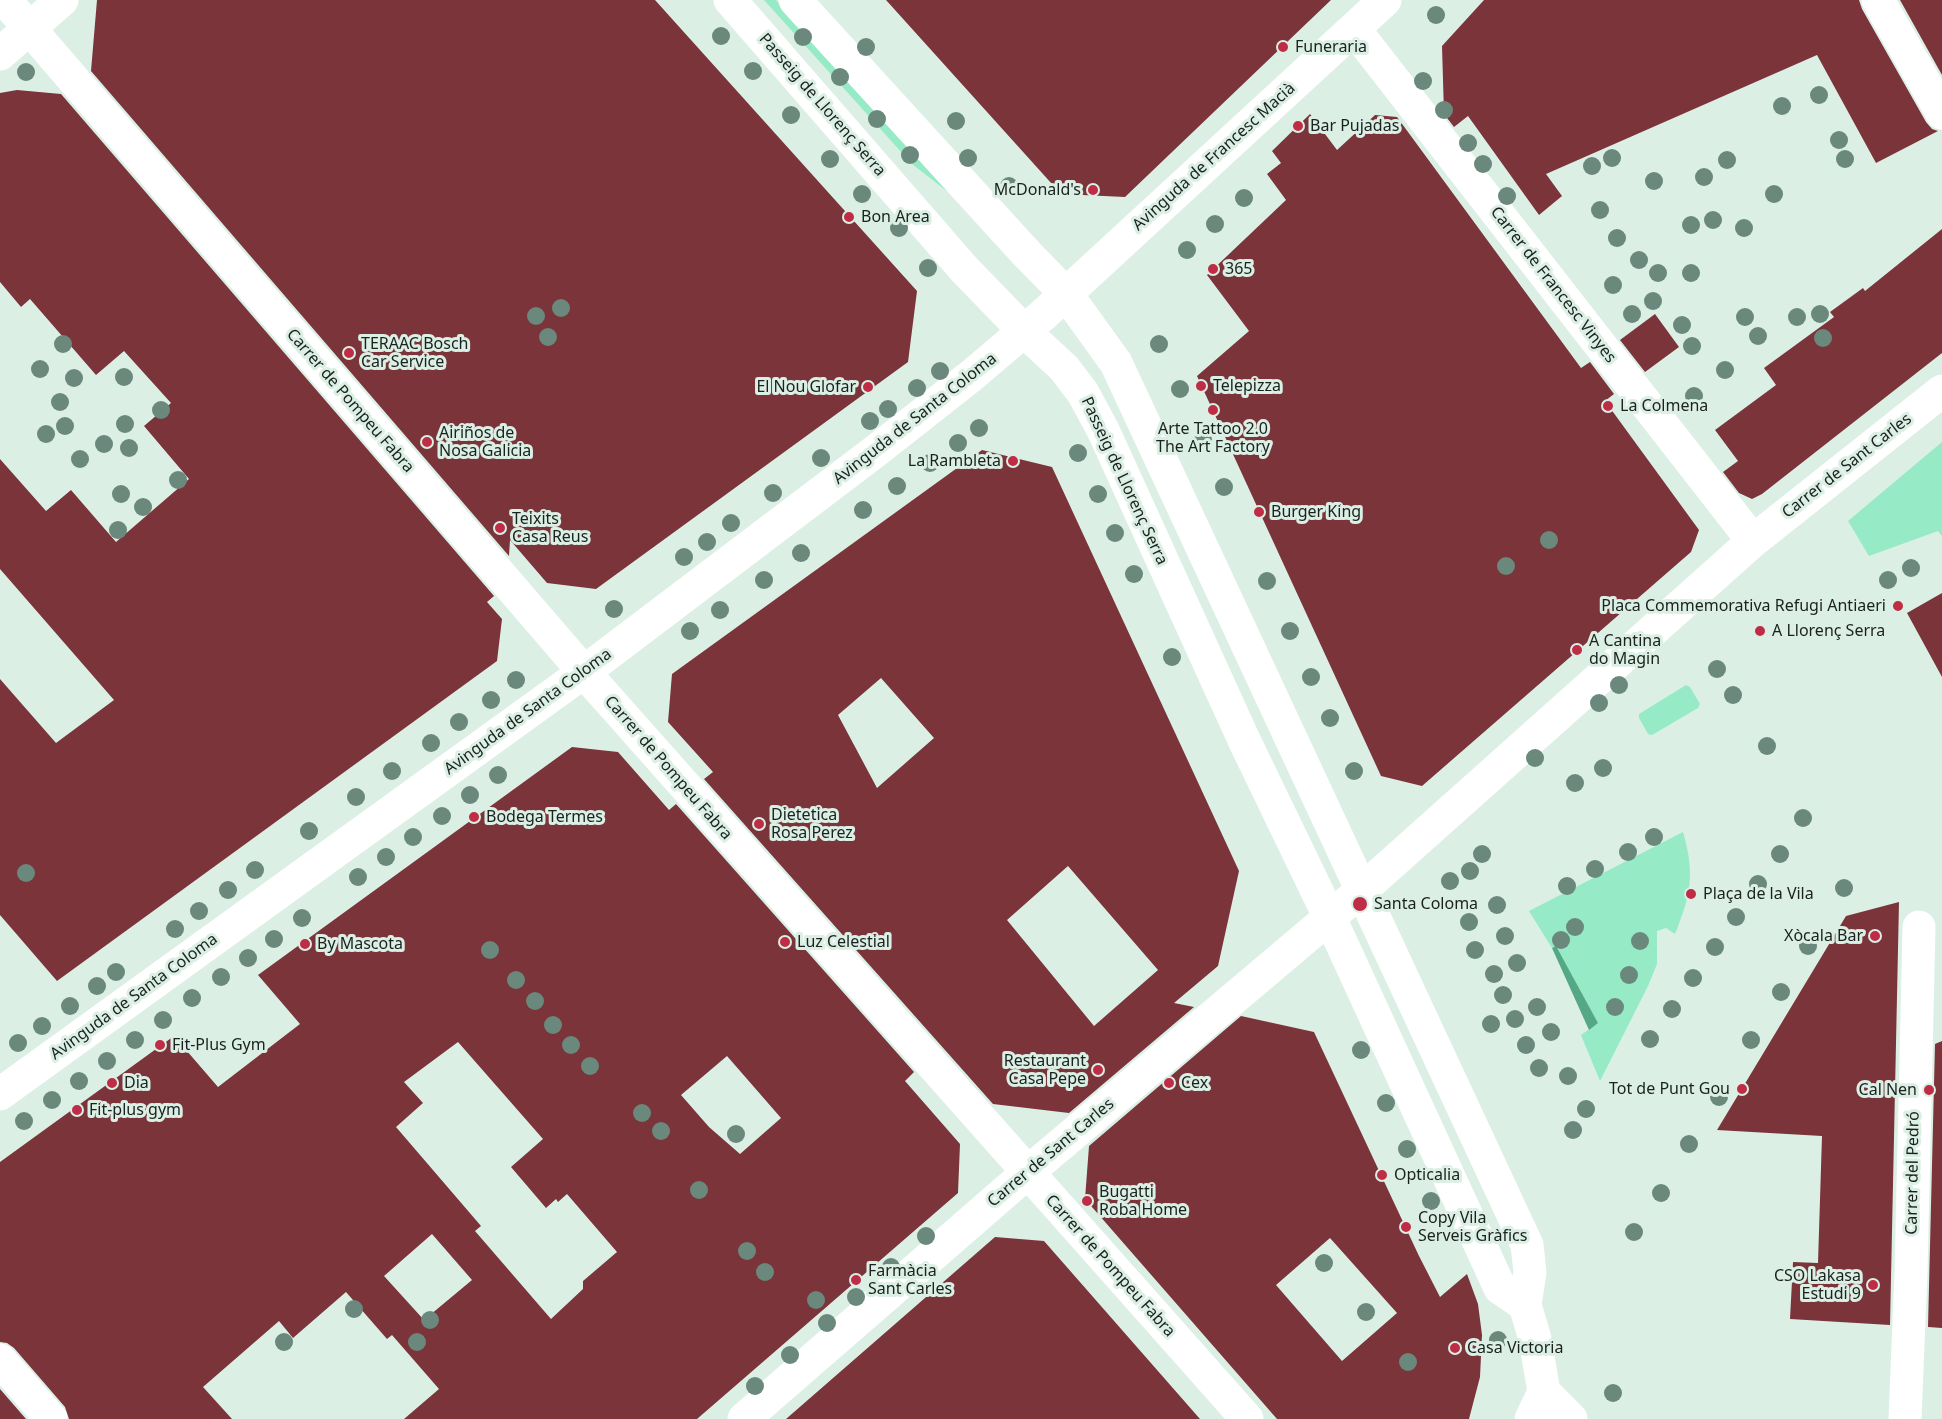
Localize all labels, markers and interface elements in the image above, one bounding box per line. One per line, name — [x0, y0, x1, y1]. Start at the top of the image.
street label: Passeig de Llorenç Serra — [755, 30, 889, 180]
place label: Funeraria — [1295, 37, 1367, 57]
marker: Funeraria — [1276, 40, 1290, 54]
street label: Avinguda de Francesc Macià — [1129, 79, 1299, 235]
place label: Bar Pujadas — [1310, 116, 1399, 136]
marker: Bar Pujadas — [1291, 119, 1305, 133]
place label: McDonald's — [994, 180, 1081, 200]
marker: McDonald's — [1086, 183, 1100, 197]
street label: Carrer de Francesc Vinyes — [1486, 203, 1620, 367]
place label: Bon Area — [861, 207, 930, 227]
marker: Bon Area — [842, 210, 856, 224]
place label: 365 — [1225, 259, 1252, 279]
marker: 365 — [1206, 262, 1220, 276]
street label: Carrer de Pompeu Fabra — [282, 325, 418, 477]
place label: TERAAC Bosch Car Service — [361, 334, 468, 372]
marker: TERAAC Bosch Car Service — [342, 346, 356, 360]
street label: Avinguda de Santa Coloma — [829, 349, 1001, 489]
place label: Telepizza — [1213, 376, 1281, 396]
place label: El Nou Glofar — [756, 377, 856, 397]
marker: Telepizza — [1194, 379, 1208, 393]
marker: El Nou Glofar — [861, 380, 875, 394]
street label: Passeig de Llorenç Serra — [1077, 394, 1171, 568]
place label: La Colmena — [1620, 396, 1708, 416]
marker: La Colmena — [1601, 399, 1615, 413]
marker: Arte Tattoo 2.0 The Art Factory — [1206, 403, 1220, 417]
street label: Carrer de Sant Carles — [1778, 410, 1916, 522]
place label: Arte Tattoo 2.0 The Art Factory — [1156, 419, 1270, 457]
place label: Airiños de Nosa Galicia — [439, 423, 531, 461]
marker: Airiños de Nosa Galicia — [420, 435, 434, 449]
place label: La Rambleta — [908, 451, 1001, 471]
marker: La Rambleta — [1006, 454, 1020, 468]
place label: Burger King — [1271, 502, 1361, 522]
marker: Burger King — [1252, 505, 1266, 519]
place label: Teixits Casa Reus — [512, 509, 588, 547]
marker: Teixits Casa Reus — [493, 521, 507, 535]
place label: Placa Commemorativa Refugi Antiaeri — [1601, 596, 1886, 616]
marker: Placa Commemorativa Refugi Antiaeri — [1891, 599, 1905, 613]
place label: A Llorenç Serra — [1772, 621, 1885, 641]
marker: A Llorenç Serra — [1753, 624, 1767, 638]
place label: A Cantina do Magin — [1589, 631, 1661, 669]
marker: A Cantina do Magin — [1570, 643, 1584, 657]
street label: Avinguda de Santa Coloma — [441, 645, 615, 779]
street label: Carrer de Pompeu Fabra — [600, 692, 736, 844]
place label: Dietetica Rosa Perez — [771, 805, 853, 843]
place label: Bodega Termes — [486, 807, 603, 827]
marker: Bodega Termes — [467, 810, 481, 824]
marker: Dietetica Rosa Perez — [752, 817, 766, 831]
place label: Plaça de la Vila — [1703, 884, 1814, 904]
marker: Plaça de la Vila — [1684, 887, 1698, 901]
place label: Santa Coloma — [1374, 894, 1478, 914]
marker: Santa Coloma — [1351, 895, 1369, 913]
place label: Xòcala Bar — [1784, 926, 1863, 946]
marker: Xòcala Bar — [1868, 929, 1882, 943]
street label: Avinguda de Santa Coloma — [47, 930, 221, 1064]
place label: Luz Celestial — [797, 932, 890, 952]
place label: By Mascota — [317, 934, 403, 954]
marker: Luz Celestial — [778, 935, 792, 949]
marker: By Mascota — [298, 937, 312, 951]
place label: Fit-Plus Gym — [172, 1035, 266, 1055]
marker: Fit-Plus Gym — [153, 1038, 167, 1052]
place label: Restaurant Casa Pepe — [1004, 1051, 1086, 1089]
marker: Restaurant Casa Pepe — [1091, 1063, 1105, 1077]
place label: Dia — [124, 1073, 149, 1093]
place label: Cex — [1181, 1073, 1208, 1093]
marker: Dia — [105, 1076, 119, 1090]
marker: Cex — [1162, 1076, 1176, 1090]
place label: Tot de Punt Gou — [1609, 1079, 1730, 1099]
place label: Cal Nen — [1859, 1080, 1917, 1100]
marker: Tot de Punt Gou — [1735, 1082, 1749, 1096]
marker: Cal Nen — [1922, 1083, 1936, 1097]
street label: Carrer de Sant Carles — [984, 1095, 1118, 1211]
place label: Fit-plus gym — [89, 1100, 181, 1120]
marker: Fit-plus gym — [70, 1103, 84, 1117]
street label: Carrer del Pedró — [1902, 1111, 1924, 1235]
place label: Opticalia — [1394, 1165, 1460, 1185]
marker: Opticalia — [1375, 1168, 1389, 1182]
place label: Bugatti Roba Home — [1099, 1182, 1187, 1220]
street label: Carrer de Pompeu Fabra — [1041, 1191, 1179, 1341]
marker: Bugatti Roba Home — [1080, 1194, 1094, 1208]
place label: Copy Vila Serveis Gràfics — [1418, 1208, 1527, 1246]
marker: Copy Vila Serveis Gràfics — [1399, 1220, 1413, 1234]
place label: Farmàcia Sant Carles — [868, 1261, 952, 1299]
place label: CSO Lakasa Estudi 9 — [1774, 1266, 1861, 1304]
marker: Farmàcia Sant Carles — [849, 1273, 863, 1287]
marker: CSO Lakasa Estudi 9 — [1866, 1278, 1880, 1292]
place label: Casa Victoria — [1467, 1338, 1563, 1358]
marker: Casa Victoria — [1448, 1341, 1462, 1355]

